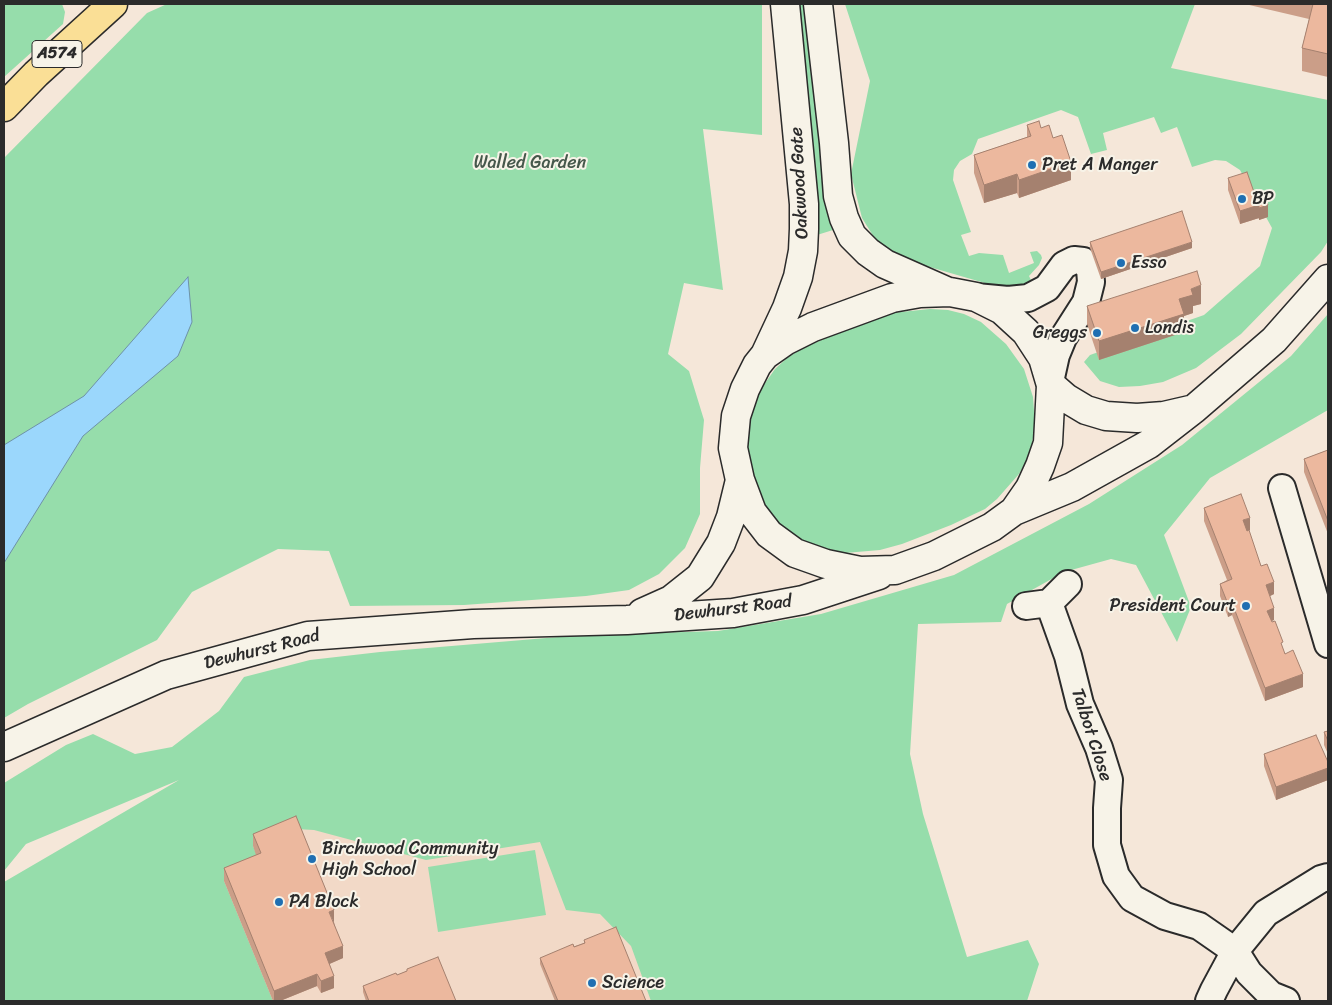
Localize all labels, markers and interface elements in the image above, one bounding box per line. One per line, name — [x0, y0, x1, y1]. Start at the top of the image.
road number: A574 — [32, 41, 82, 68]
street label: Oakwood Gate — [786, 126, 814, 240]
park label: Walled Garden — [474, 152, 586, 174]
place label: Pret A Manger — [1042, 154, 1158, 176]
marker: Pret A Manger — [1026, 159, 1038, 171]
place label: BP — [1252, 188, 1274, 210]
marker: BP — [1236, 193, 1248, 205]
place label: Esso — [1131, 252, 1167, 274]
marker: Esso — [1115, 257, 1127, 269]
place label: Londis — [1145, 317, 1194, 339]
place label: Greggs — [1033, 322, 1087, 344]
marker: Londis — [1129, 322, 1141, 334]
marker: Greggs — [1091, 327, 1103, 339]
street label: Dewhurst Road — [673, 591, 793, 627]
place label: President Court — [1110, 595, 1236, 617]
marker: President Court — [1240, 600, 1252, 612]
street label: Dewhurst Road — [202, 625, 322, 675]
street label: Talbot Close — [1066, 686, 1116, 784]
place label: Birchwood Community High School — [322, 838, 498, 881]
marker: Birchwood Community High School — [306, 853, 318, 865]
place label: PA Block — [289, 891, 359, 913]
marker: PA Block — [273, 896, 285, 908]
place label: Science — [602, 972, 664, 994]
marker: Science — [586, 977, 598, 989]

